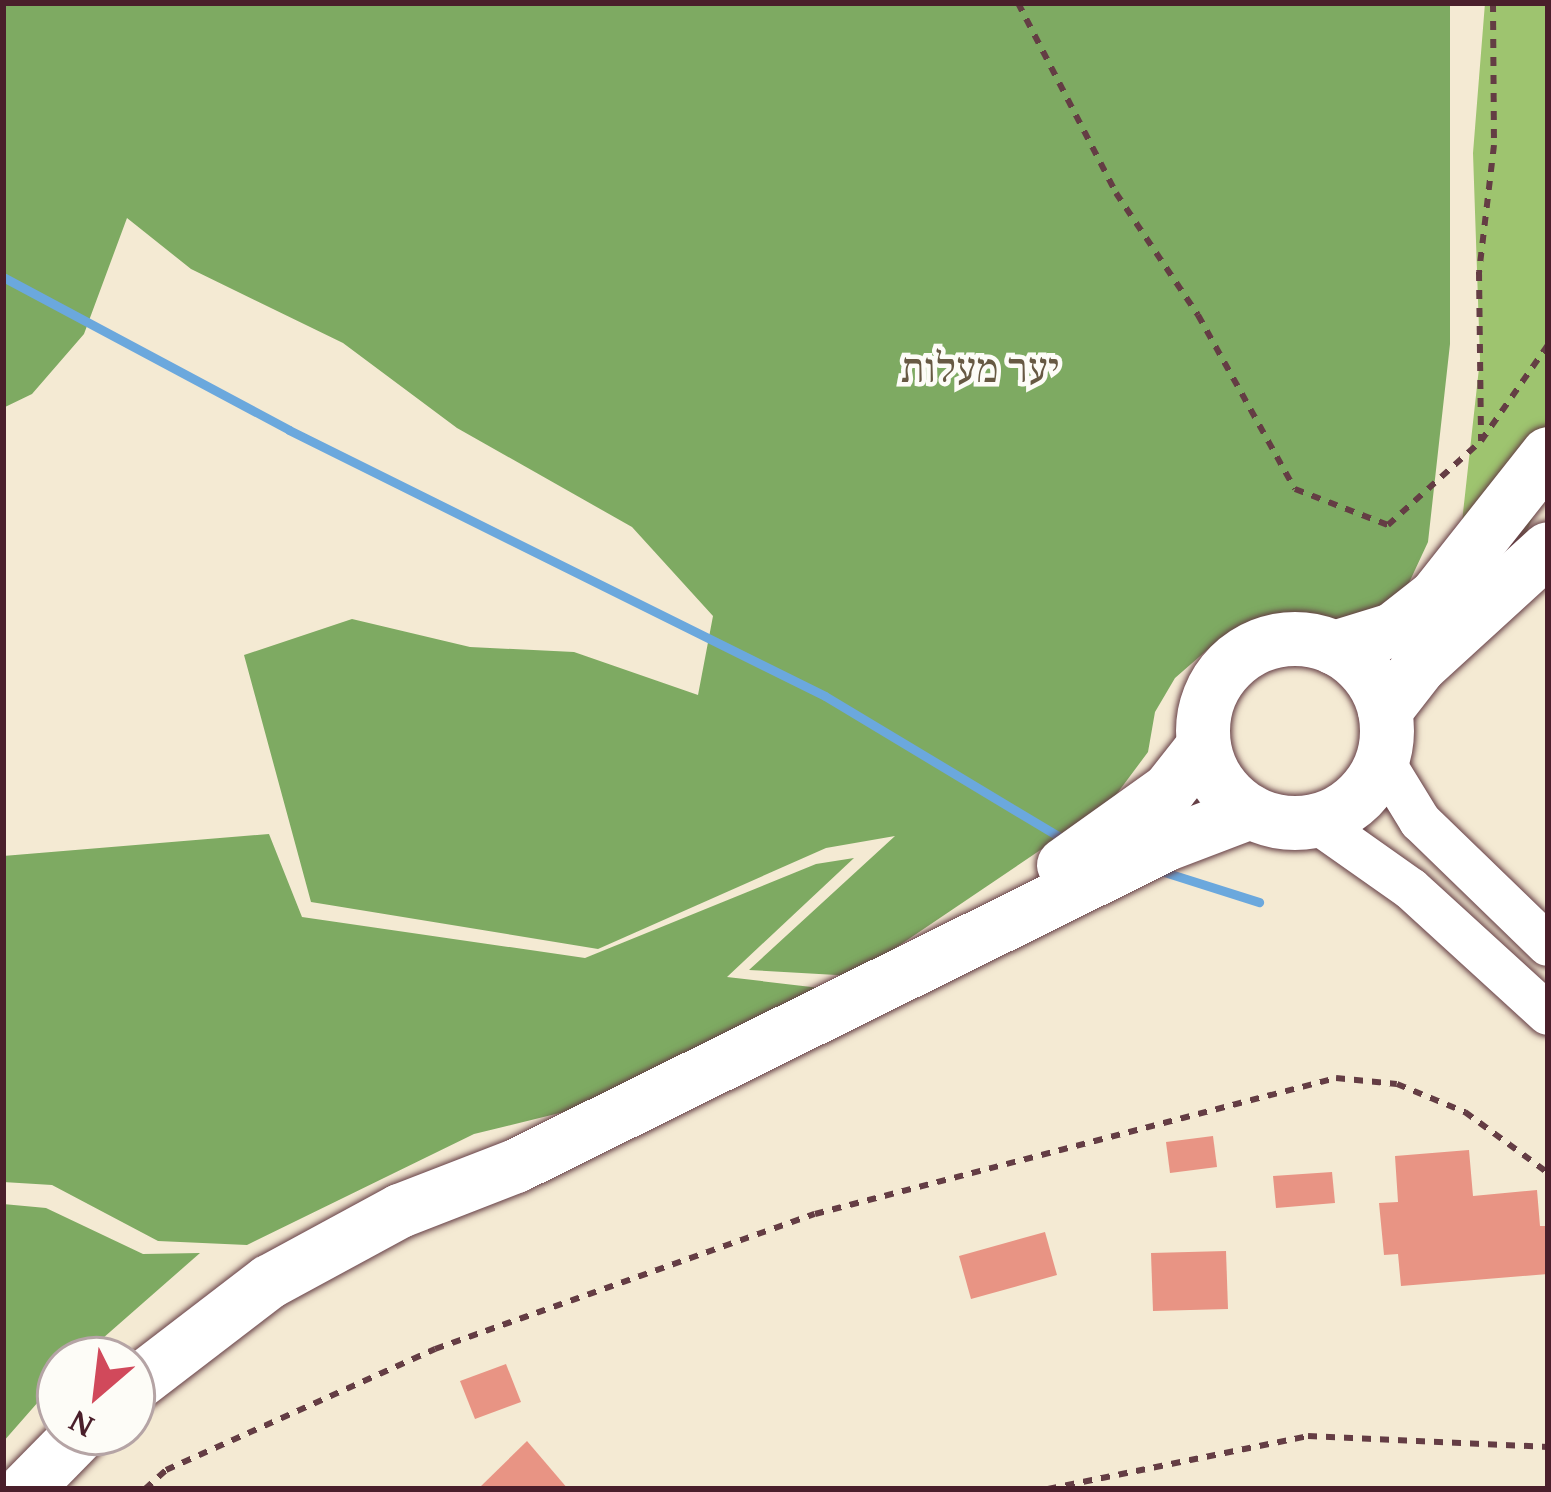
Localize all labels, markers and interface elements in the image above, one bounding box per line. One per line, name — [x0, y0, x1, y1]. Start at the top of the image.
park label: יער מעלות — [901, 342, 1059, 392]
north arrow — [36, 1336, 156, 1456]
text: N — [60, 1399, 102, 1452]

